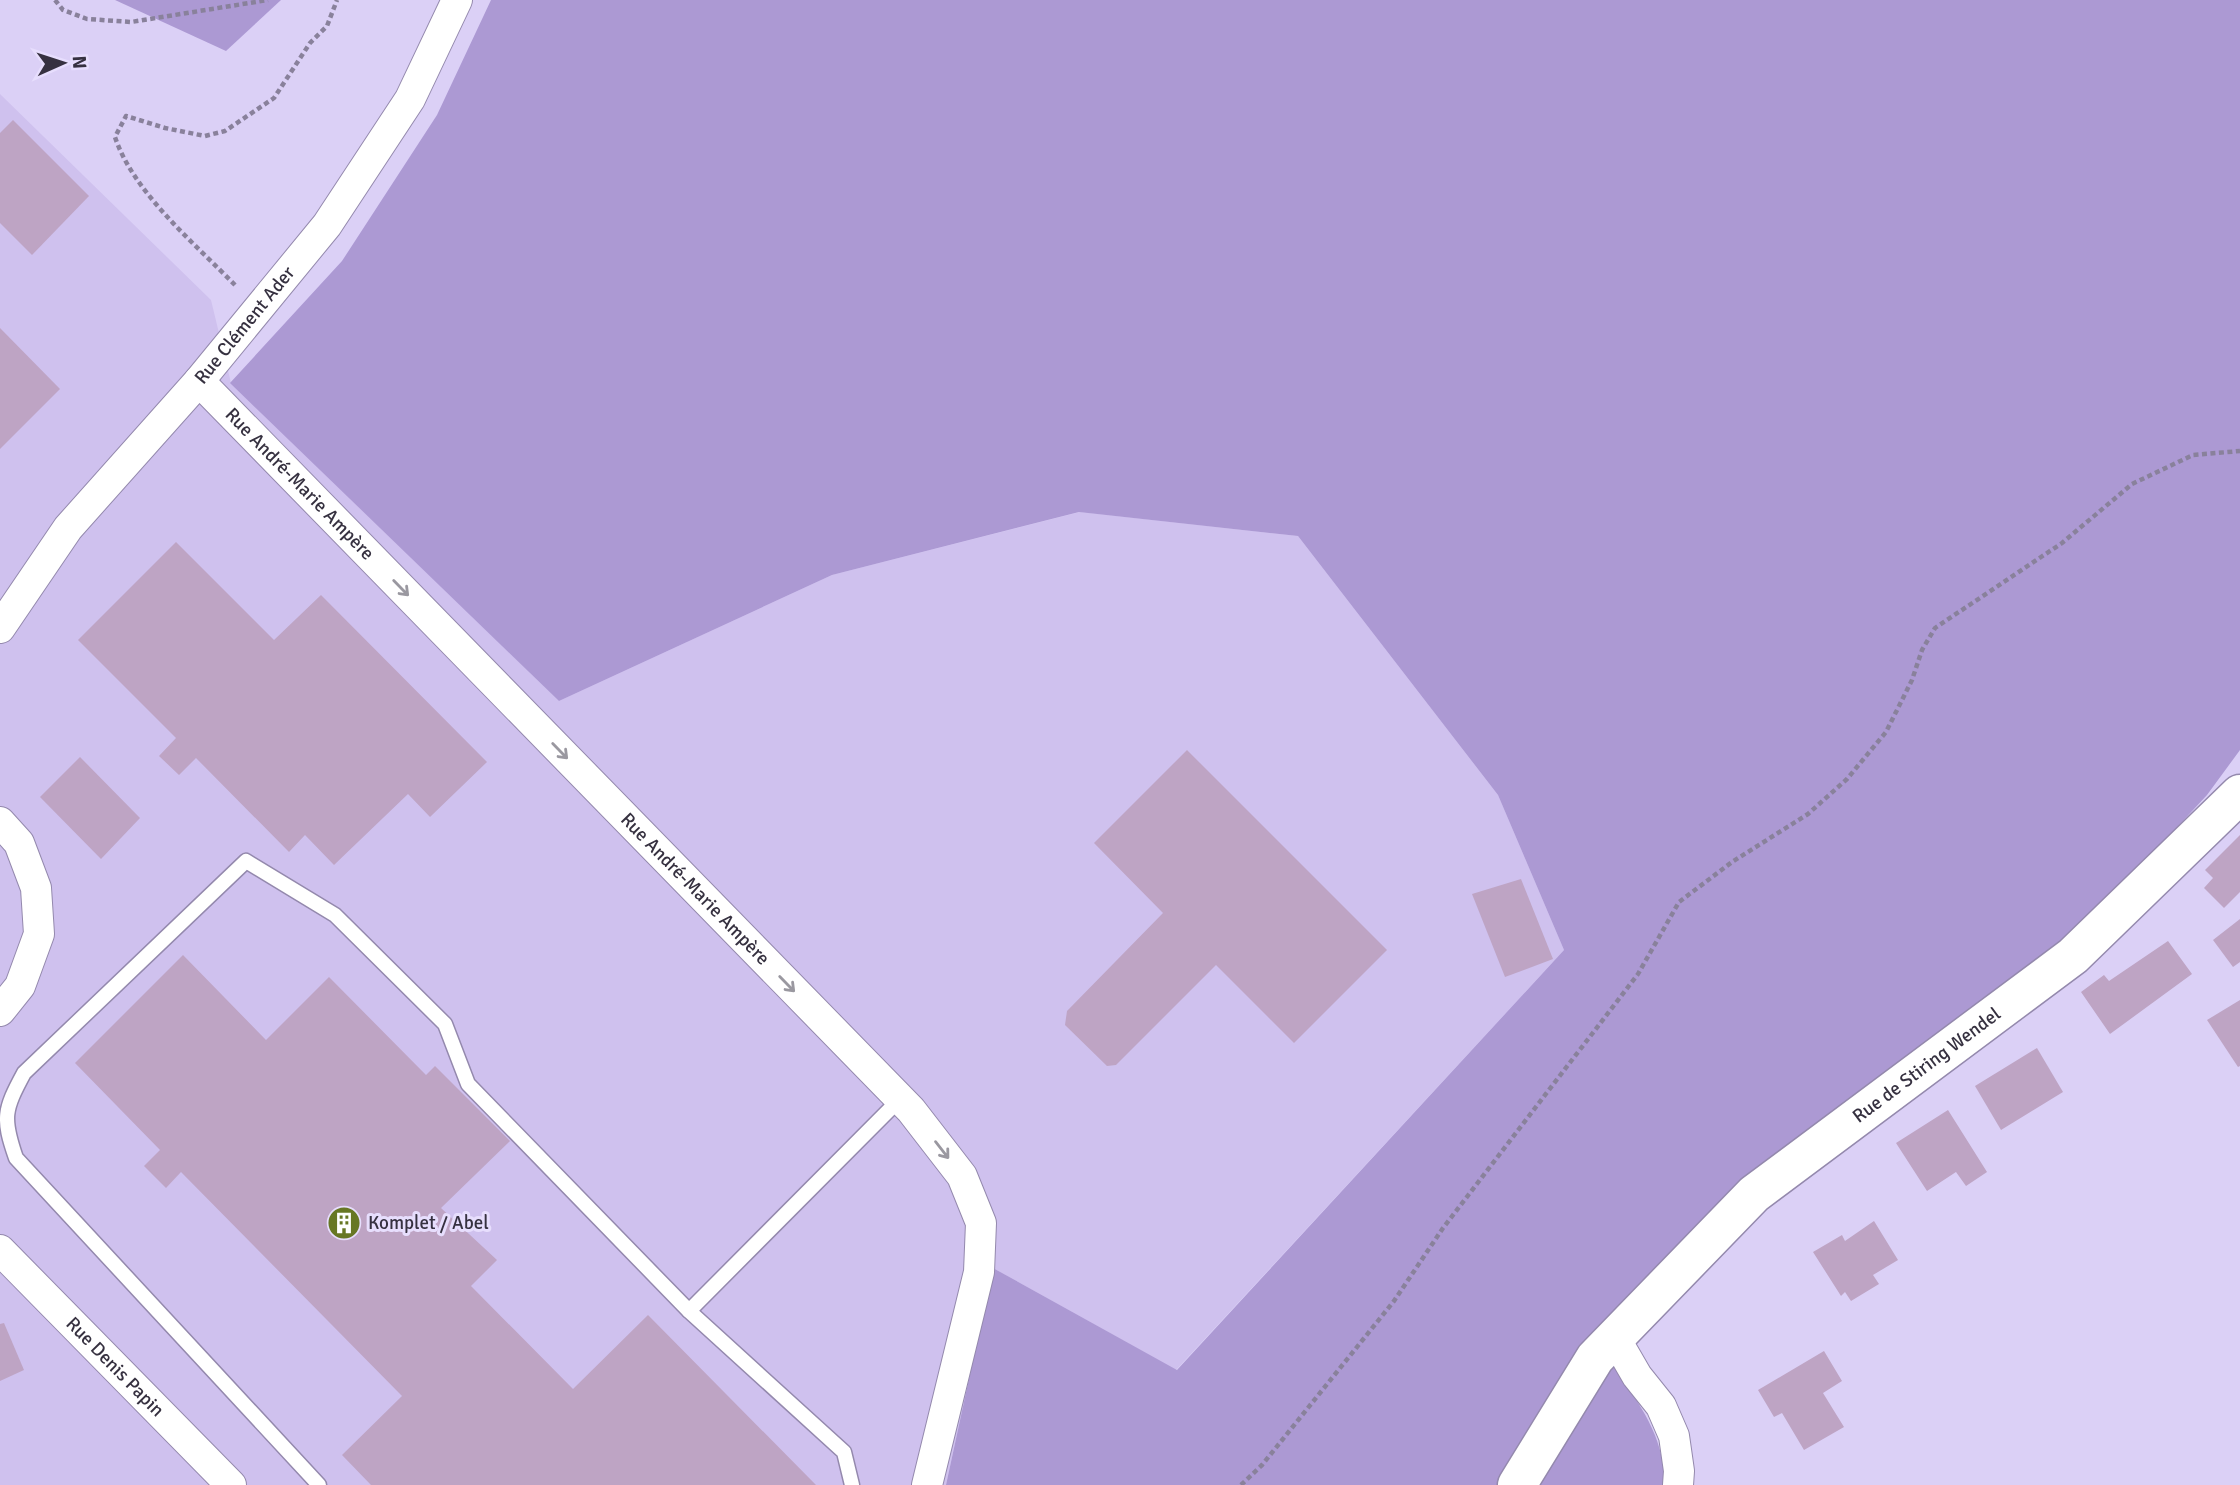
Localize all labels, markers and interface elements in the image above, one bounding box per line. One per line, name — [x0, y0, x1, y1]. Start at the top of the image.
north arrow — [28, 28, 98, 98]
text: N — [67, 55, 91, 69]
street label: Rue Clément Ader — [189, 261, 300, 389]
street label: Rue André-Marie Ampère — [220, 403, 379, 565]
one-way arrow — [392, 579, 409, 596]
one-way arrow — [551, 742, 568, 759]
street label: Rue André-Marie Ampère — [615, 808, 775, 970]
one-way arrow — [778, 975, 795, 992]
street label: Rue de Stiring Wendel — [1848, 1002, 2006, 1128]
one-way arrow — [934, 1141, 949, 1159]
building icon: Komplet / Abel — [325, 1204, 363, 1242]
place label: Komplet / Abel — [368, 1211, 489, 1235]
street label: Rue Denis Papin — [61, 1312, 169, 1422]

